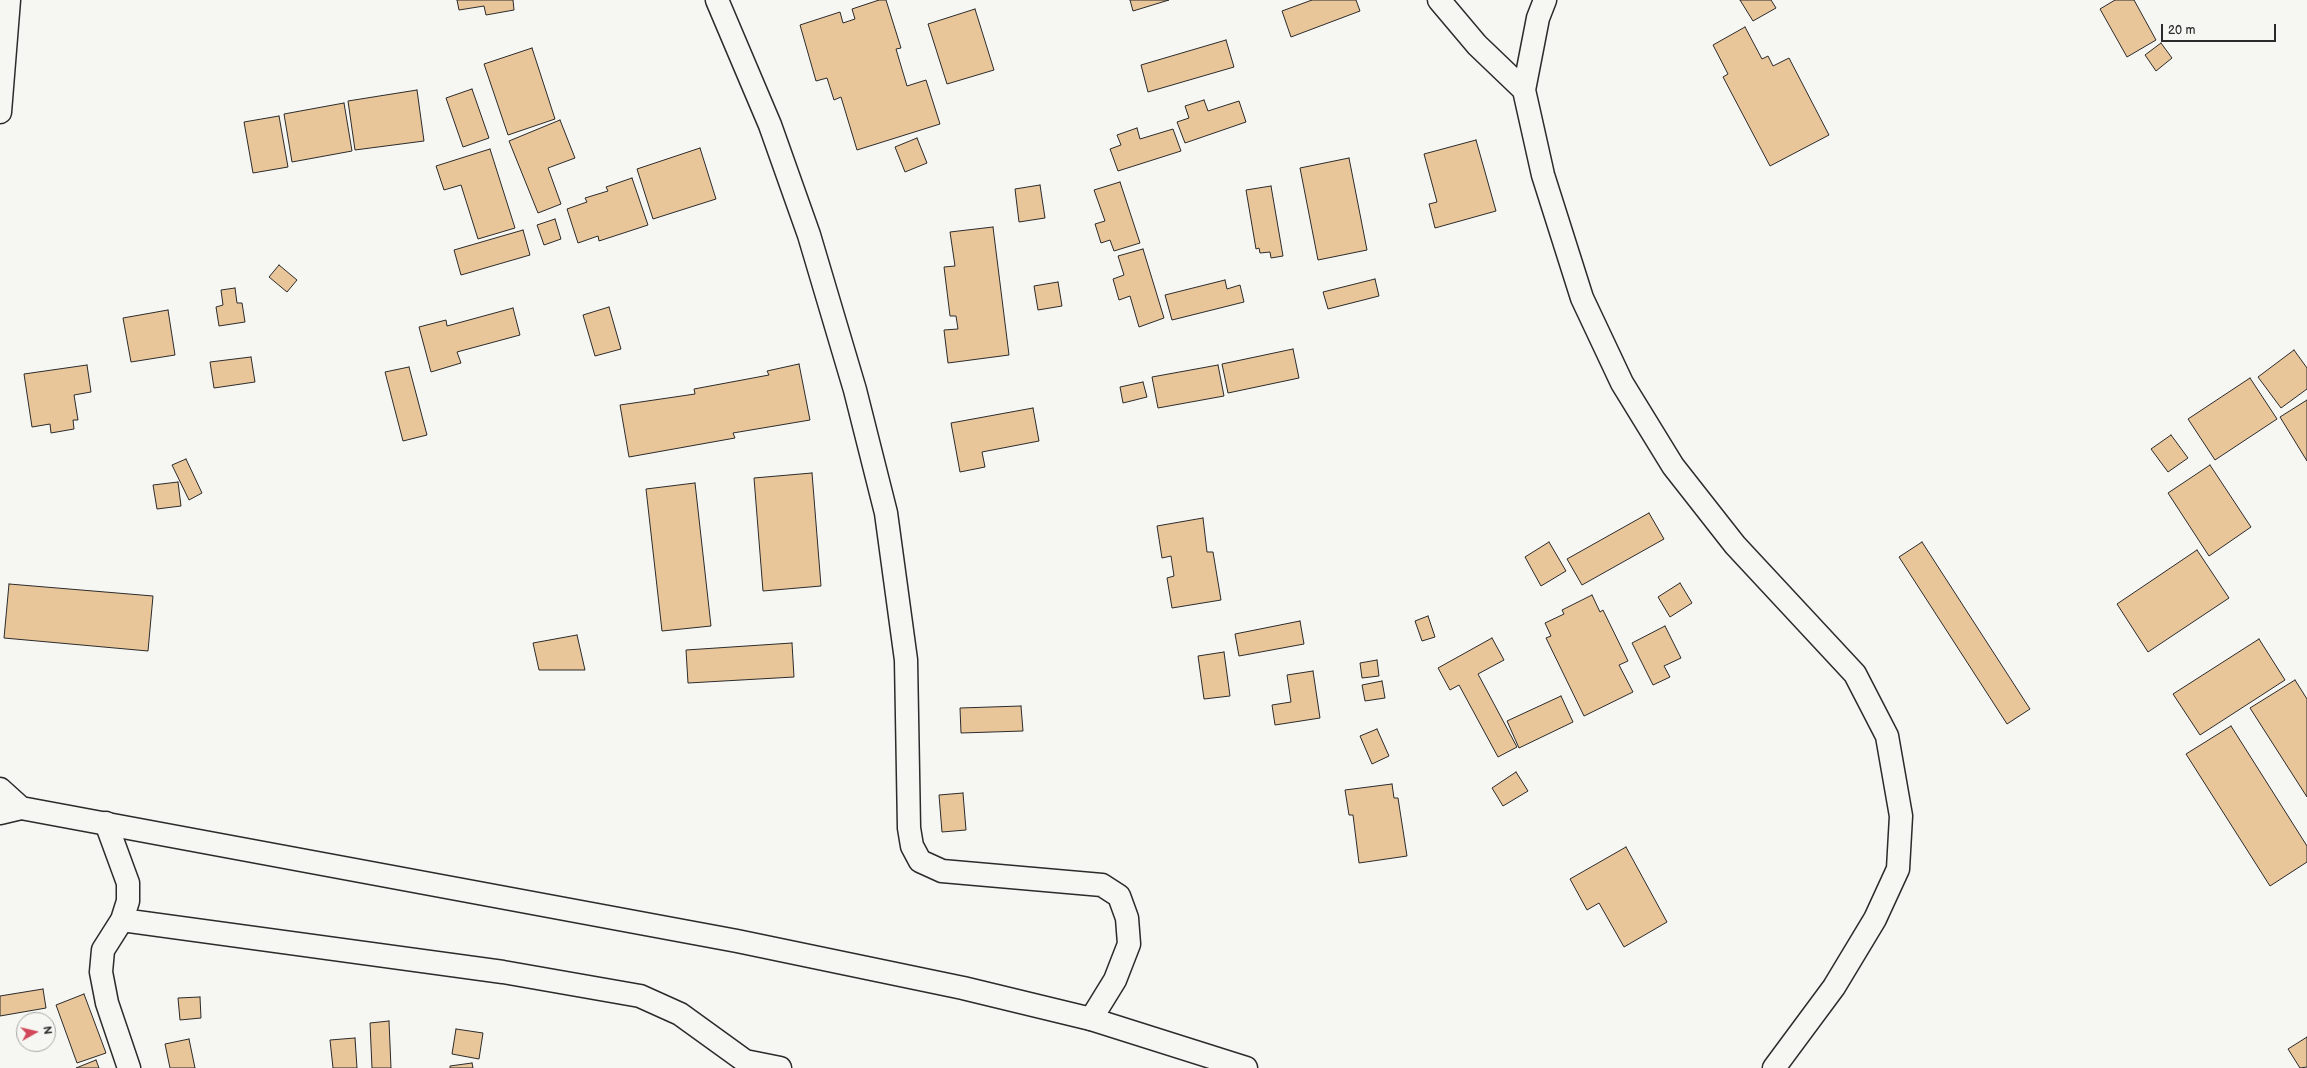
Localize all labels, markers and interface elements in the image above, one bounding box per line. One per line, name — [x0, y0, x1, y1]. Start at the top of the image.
scale bar — [2163, 16, 2278, 42]
text: 20 m — [2168, 23, 2195, 38]
north arrow — [16, 1012, 56, 1052]
text: N — [40, 1025, 54, 1035]

